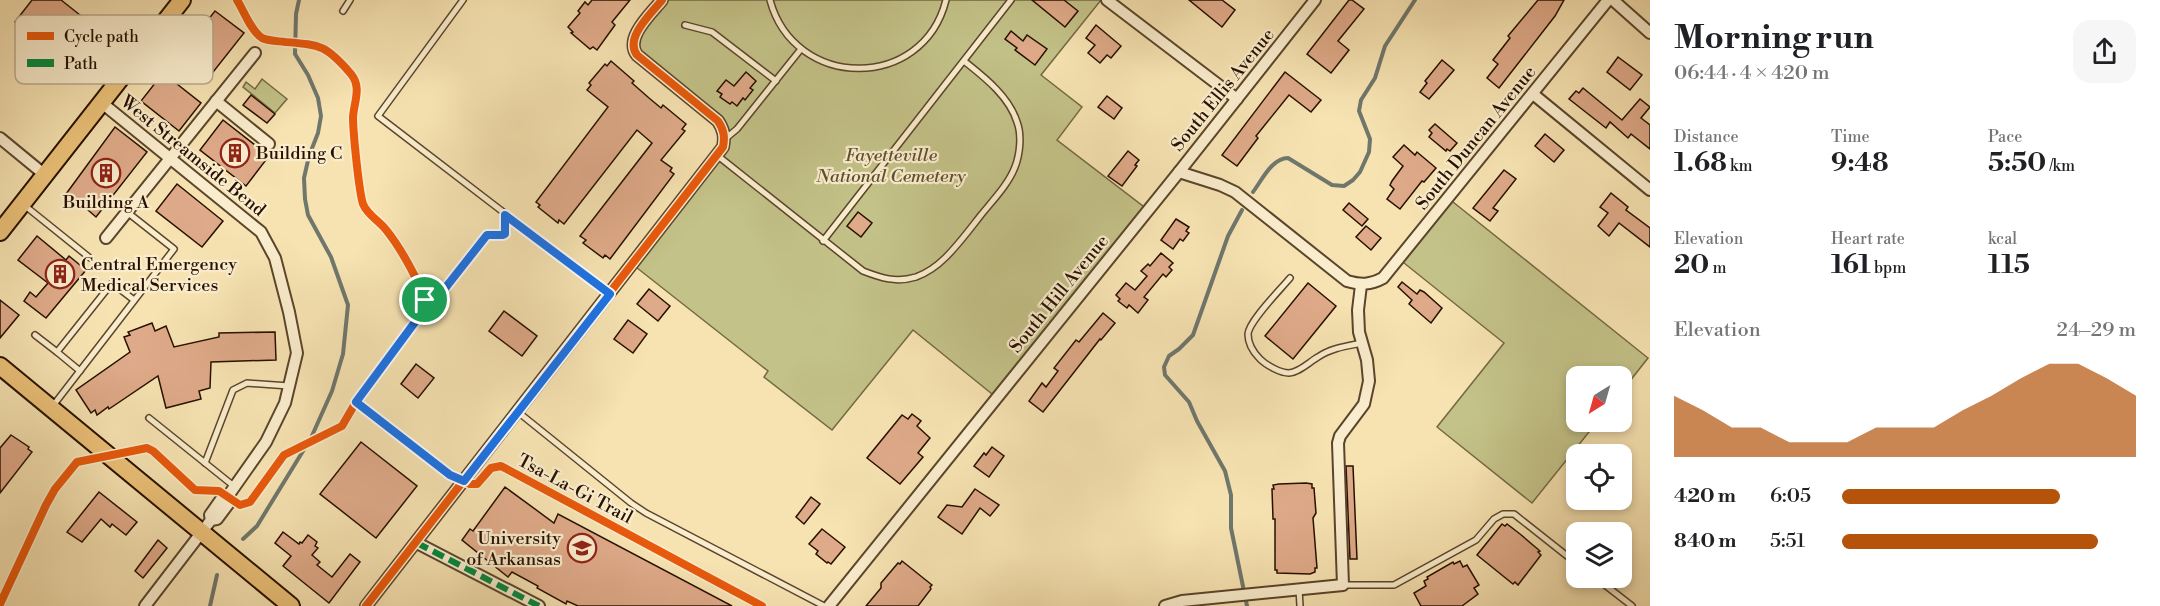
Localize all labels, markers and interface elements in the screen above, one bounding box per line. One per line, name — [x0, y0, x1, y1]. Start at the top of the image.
legend — [15, 15, 213, 84]
text: Morning run — [1674, 18, 1874, 59]
button: share — [2073, 20, 2136, 83]
street label: South Ellis Avenue — [1166, 24, 1280, 156]
text: Cycle path — [64, 27, 139, 47]
text: Path — [64, 54, 98, 74]
street label: South Duncan Avenue — [1411, 61, 1541, 215]
text: 06:44 · 4 × 420 m — [1674, 61, 1830, 86]
street label: West Streamside Bend — [115, 90, 271, 222]
text: Distance — [1674, 127, 1739, 147]
text: Time — [1831, 127, 1870, 147]
text: Pace — [1988, 127, 2022, 147]
building icon: Building C — [219, 137, 251, 169]
place label: Building C — [255, 142, 342, 165]
park label: Fayetteville National Cemetery — [815, 144, 966, 188]
text: 1.68 — [1674, 147, 1727, 179]
text: 9:48 — [1831, 147, 1889, 179]
text: 5:50 — [1988, 147, 2046, 179]
text: km — [1727, 156, 1752, 176]
text: /km — [2046, 156, 2075, 176]
building icon: Building A — [90, 157, 122, 189]
place label: Building A — [62, 191, 150, 214]
text: Elevation — [1674, 229, 1743, 249]
text: Heart rate — [1831, 229, 1905, 249]
text: kcal — [1988, 229, 2017, 249]
street label: South Hill Avenue — [1004, 230, 1114, 358]
text: 20 — [1674, 249, 1709, 281]
text: 161 — [1831, 249, 1871, 281]
text: 115 — [1988, 249, 2030, 281]
place label: Central Emergency Medical Services — [81, 253, 237, 297]
building icon: Central Emergency Medical Services — [44, 258, 76, 290]
text: m — [1709, 258, 1726, 278]
text: bpm — [1871, 258, 1906, 278]
pin — [399, 274, 450, 325]
icon: arrive — [408, 283, 441, 316]
text: Elevation — [1674, 318, 1761, 343]
text: 24–29 m — [2057, 318, 2136, 343]
north arrow — [1566, 366, 1632, 432]
map controls — [1566, 366, 1632, 588]
button: locate — [1566, 444, 1632, 510]
street label: Tsa-La-Gi Trail — [513, 449, 637, 529]
text: 420 m — [1674, 484, 1736, 509]
text: 6:05 — [1770, 484, 1811, 509]
button: layers — [1566, 522, 1632, 588]
place label: University of Arkansas — [466, 527, 561, 571]
text: 840 m — [1674, 529, 1736, 554]
text: 5:51 — [1770, 529, 1805, 554]
school or university icon: University of Arkansas — [566, 532, 598, 564]

